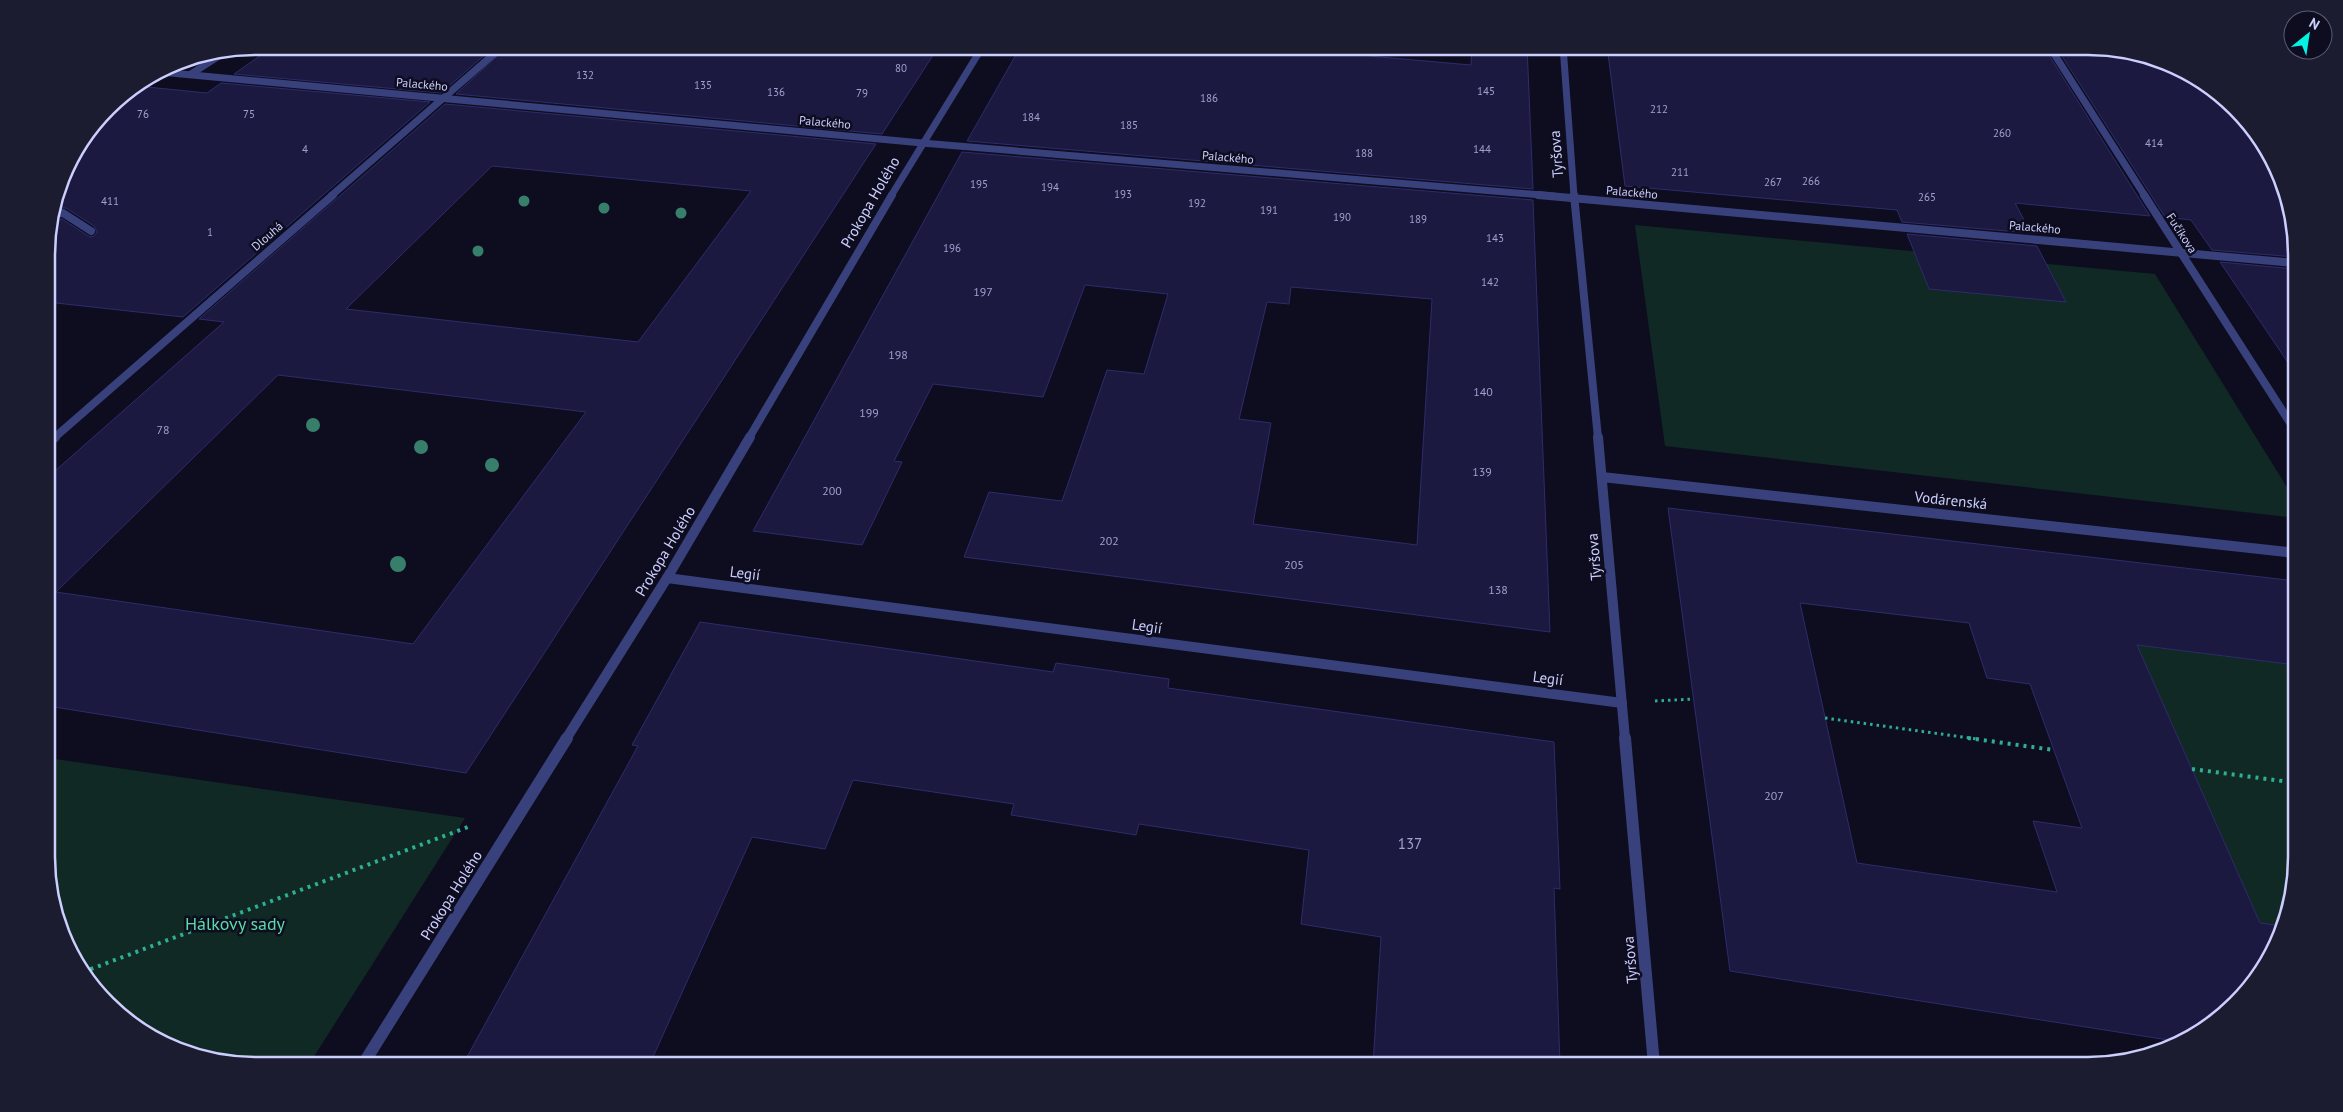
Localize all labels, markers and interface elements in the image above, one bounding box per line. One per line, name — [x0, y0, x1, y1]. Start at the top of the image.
north arrow — [2283, 10, 2333, 60]
text: N — [2306, 14, 2323, 34]
house number: 80 — [895, 61, 907, 75]
house number: 132 — [576, 68, 594, 82]
street label: Palackého — [396, 74, 448, 94]
house number: 135 — [694, 78, 712, 92]
house number: 145 — [1477, 84, 1495, 98]
house number: 136 — [767, 85, 785, 99]
house number: 79 — [856, 86, 868, 100]
house number: 186 — [1200, 91, 1218, 105]
house number: 212 — [1650, 102, 1668, 116]
house number: 76 — [137, 107, 149, 121]
house number: 75 — [243, 107, 255, 121]
house number: 184 — [1022, 110, 1040, 124]
street label: Palackého — [799, 112, 851, 132]
house number: 185 — [1120, 118, 1138, 132]
house number: 260 — [1993, 126, 2011, 140]
street label: Tyršova — [1545, 130, 1567, 178]
house number: 414 — [2145, 136, 2163, 150]
house number: 4 — [302, 142, 308, 156]
house number: 144 — [1473, 142, 1491, 156]
house number: 188 — [1355, 146, 1373, 160]
street label: Palackého — [1202, 147, 1254, 167]
street label: Prokopa Holého — [836, 153, 904, 251]
house number: 211 — [1671, 165, 1689, 179]
house number: 266 — [1802, 174, 1820, 188]
house number: 267 — [1764, 175, 1782, 189]
house number: 195 — [970, 177, 988, 191]
house number: 194 — [1041, 180, 1059, 194]
street label: Palackého — [1606, 182, 1658, 202]
house number: 193 — [1114, 187, 1132, 201]
house number: 265 — [1918, 190, 1936, 204]
house number: 411 — [101, 194, 119, 208]
house number: 192 — [1188, 196, 1206, 210]
house number: 191 — [1260, 203, 1278, 217]
house number: 190 — [1333, 210, 1351, 224]
street label: Fučíkova — [2163, 210, 2201, 256]
house number: 189 — [1409, 212, 1427, 226]
street label: Palackého — [2009, 217, 2061, 237]
street label: Dlouhá — [248, 218, 286, 254]
house number: 1 — [207, 225, 213, 239]
house number: 143 — [1486, 231, 1504, 245]
house number: 196 — [943, 241, 961, 255]
house number: 142 — [1481, 275, 1499, 289]
house number: 197 — [973, 284, 993, 299]
house number: 198 — [888, 347, 908, 362]
house number: 140 — [1473, 384, 1493, 399]
house number: 199 — [859, 405, 879, 420]
house number: 78 — [156, 422, 170, 437]
house number: 139 — [1472, 464, 1492, 479]
house number: 200 — [822, 483, 842, 498]
street label: Vodárenská — [1913, 487, 1988, 513]
street label: Prokopa Holého — [631, 502, 699, 600]
house number: 202 — [1099, 533, 1119, 548]
street label: Tyršova — [1582, 533, 1606, 581]
house number: 205 — [1284, 557, 1304, 572]
street label: Legií — [729, 562, 761, 584]
house number: 138 — [1488, 582, 1508, 597]
street label: Legií — [1131, 614, 1163, 638]
street label: Legií — [1532, 667, 1564, 689]
house number: 207 — [1764, 788, 1784, 803]
house number: 137 — [1398, 834, 1422, 853]
street label: Prokopa Holého — [416, 847, 486, 943]
park label: Hálkovy sady — [185, 912, 286, 935]
street label: Tyršova — [1618, 936, 1642, 984]

